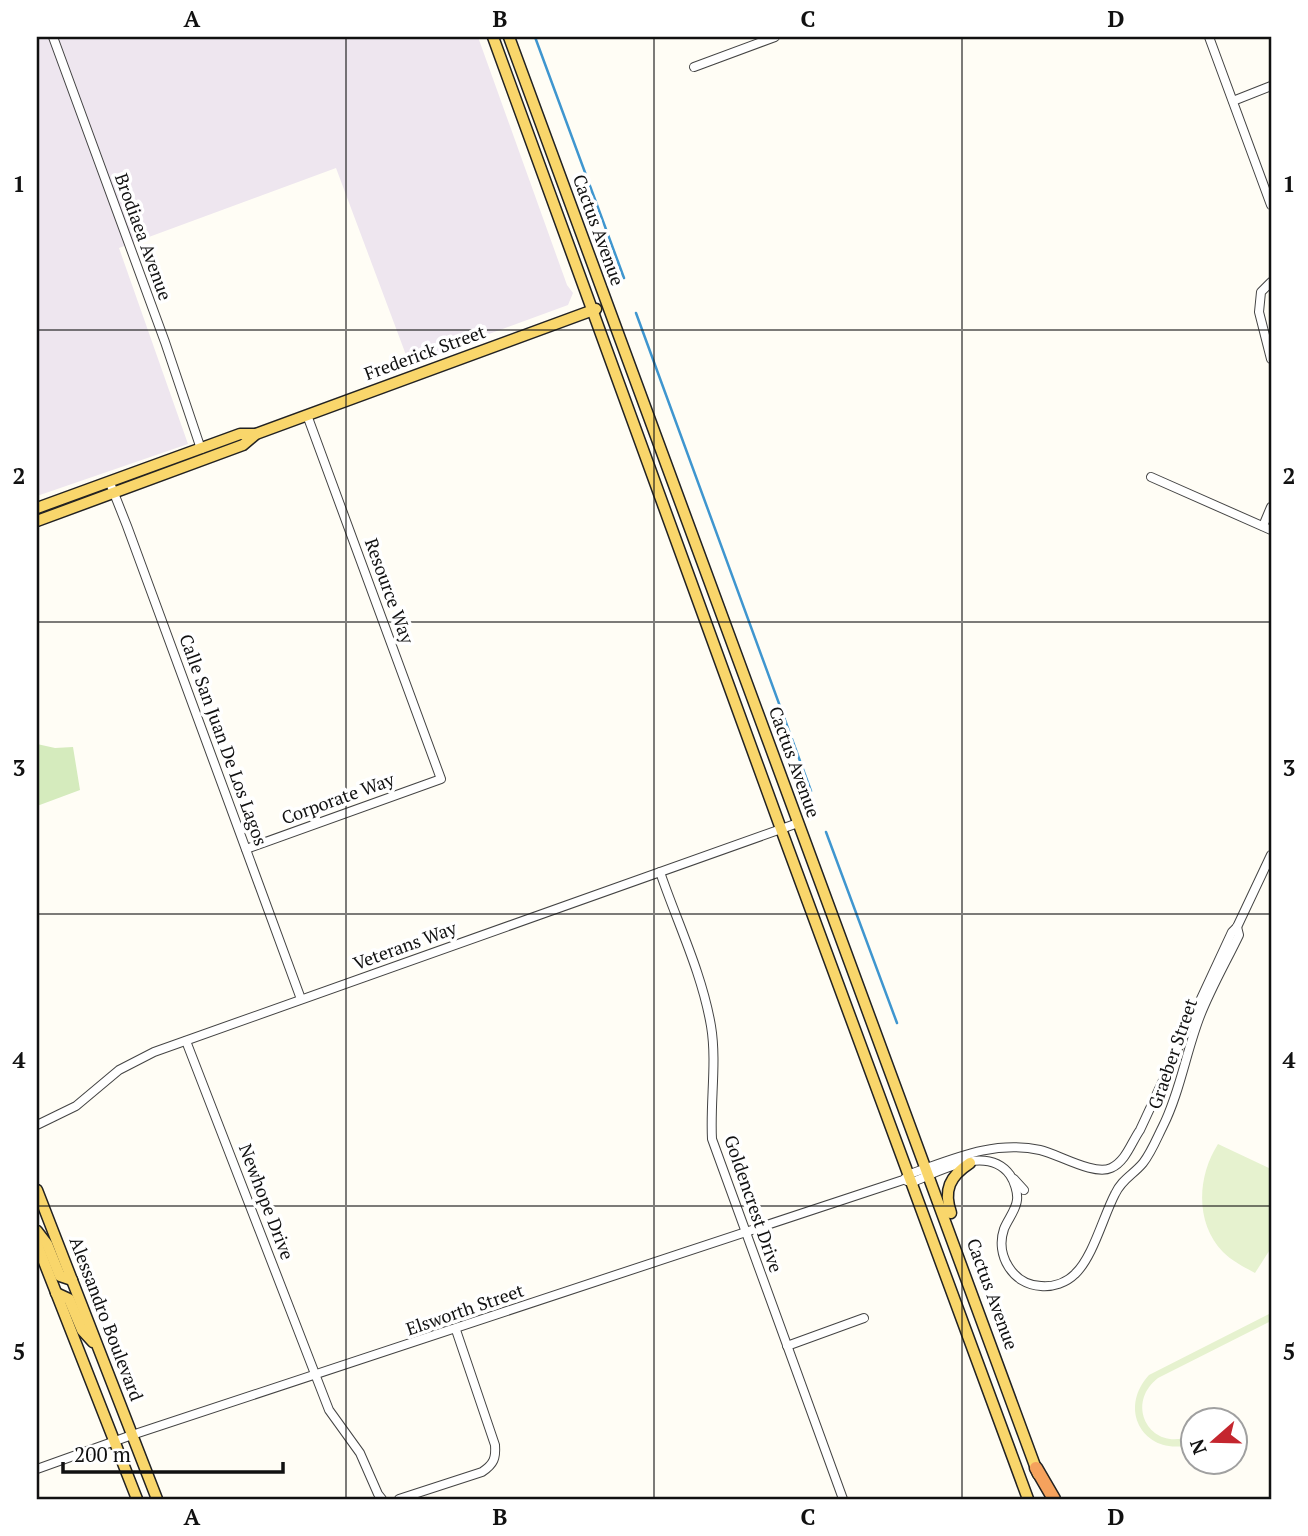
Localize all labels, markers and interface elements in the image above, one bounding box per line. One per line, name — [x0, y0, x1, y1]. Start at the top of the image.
text: A — [184, 3, 201, 34]
text: B — [493, 3, 508, 34]
text: C — [801, 3, 816, 34]
text: D — [1108, 3, 1125, 34]
text: 1 — [13, 168, 26, 199]
text: 1 — [1283, 168, 1296, 199]
street label: Brodiaea Avenue — [110, 170, 178, 304]
street label: Cactus Avenue — [568, 171, 630, 289]
street label: Frederick Street — [361, 319, 489, 385]
text: 2 — [13, 460, 26, 491]
text: 2 — [1283, 460, 1296, 491]
street label: Resource Way — [360, 535, 420, 648]
street label: Calle San Juan De Los Lagos — [174, 630, 273, 849]
street label: Cactus Avenue — [764, 703, 826, 821]
text: 3 — [13, 752, 26, 783]
text: 3 — [1283, 752, 1296, 783]
street label: Corporate Way — [278, 766, 398, 830]
street label: Veterans Way — [350, 915, 460, 975]
street label: Graeber Street — [1142, 995, 1202, 1112]
text: 4 — [13, 1044, 26, 1075]
text: 4 — [1283, 1044, 1296, 1075]
street label: Goldencrest Drive — [719, 1132, 789, 1275]
street label: Newhope Drive — [234, 1140, 300, 1263]
street label: Alessandro Boulevard — [65, 1233, 149, 1404]
street label: Cactus Avenue — [962, 1235, 1024, 1353]
street label: Elsworth Street — [403, 1278, 527, 1340]
text: 5 — [13, 1336, 26, 1367]
text: 5 — [1283, 1336, 1296, 1367]
north arrow — [1178, 1406, 1248, 1476]
scale bar — [63, 1431, 284, 1475]
text: N — [1183, 1435, 1212, 1458]
text: 200 m — [74, 1440, 131, 1468]
text: A — [184, 1501, 201, 1532]
text: B — [493, 1501, 508, 1532]
text: C — [801, 1501, 816, 1532]
text: D — [1108, 1501, 1125, 1532]

